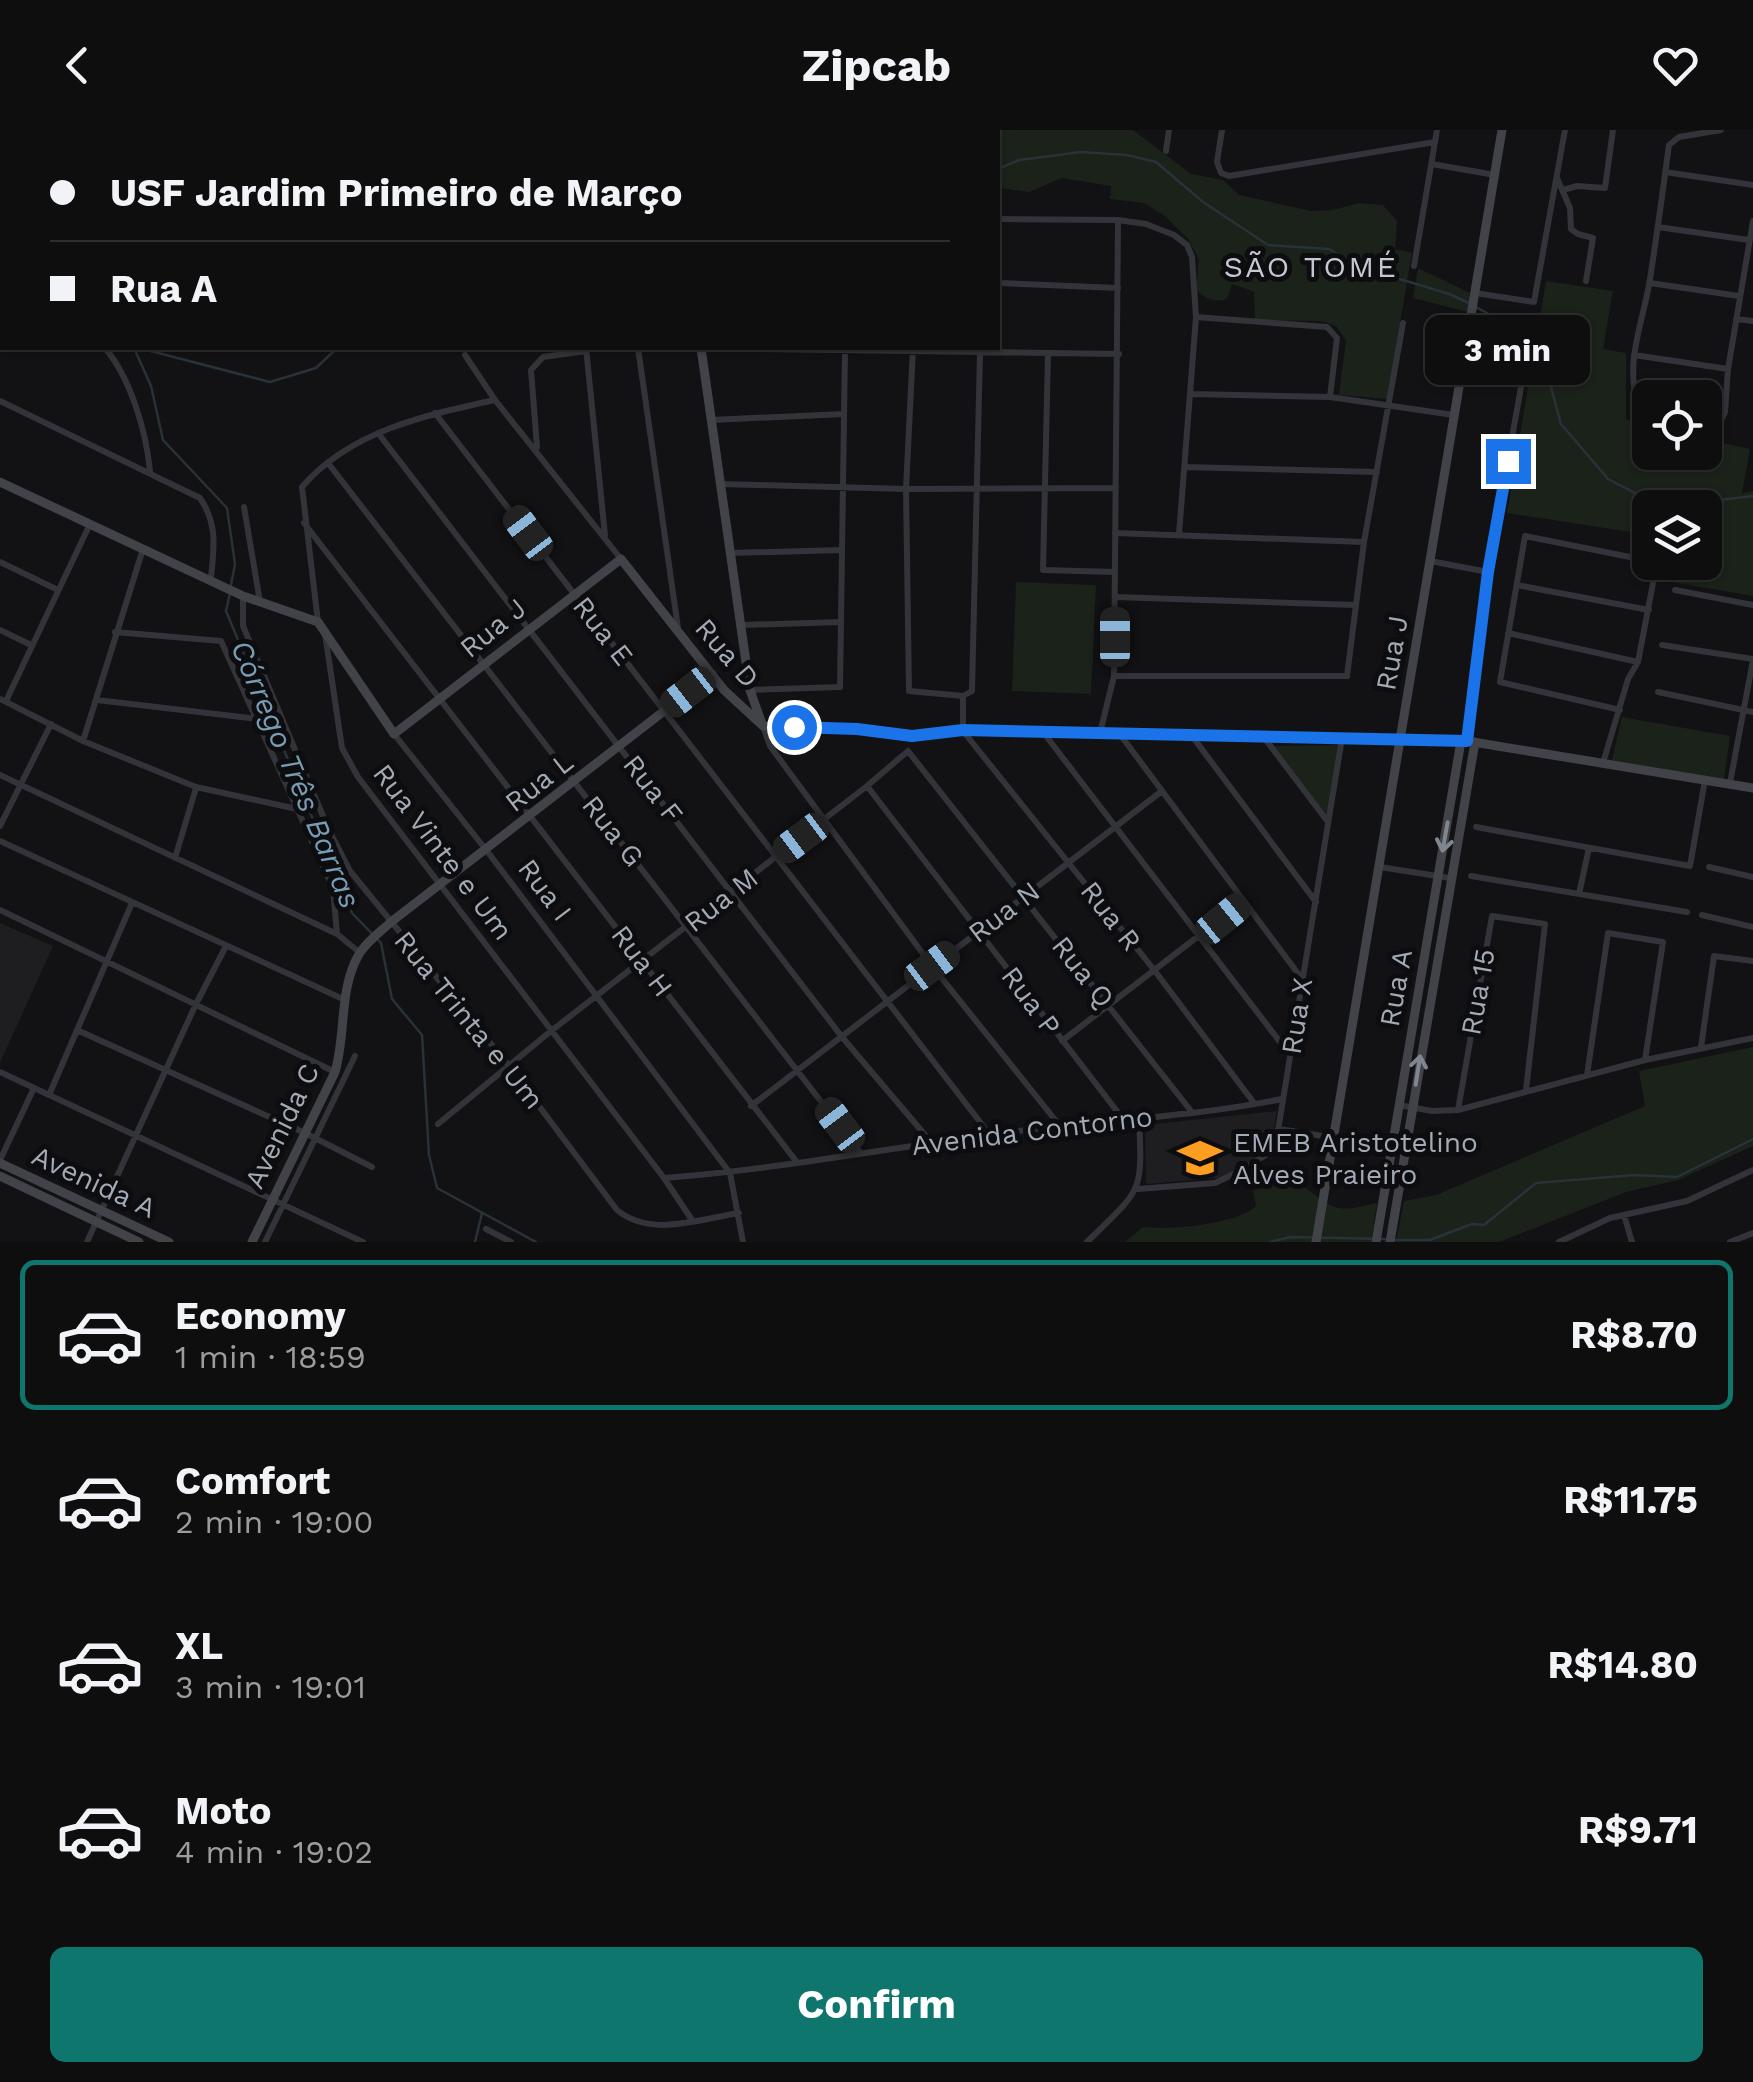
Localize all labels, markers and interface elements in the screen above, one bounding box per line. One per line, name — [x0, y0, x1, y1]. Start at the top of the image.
icon: back — [50, 38, 105, 93]
icon: heart — [1648, 38, 1703, 93]
text: Zipcab — [802, 39, 951, 92]
text: USF Jardim Primeiro de Março — [110, 171, 682, 215]
district label: SÃO TOMÉ — [1224, 249, 1398, 284]
text: Rua A — [110, 267, 217, 311]
callout: 3 min — [1426, 316, 1590, 386]
text: 3 min — [1464, 331, 1551, 369]
map controls — [1632, 380, 1722, 580]
button: locate — [1632, 380, 1722, 470]
route end — [1486, 439, 1531, 484]
button: layers — [1632, 490, 1722, 580]
car — [498, 500, 558, 566]
street label: Rua E — [566, 590, 640, 672]
street label: Rua J — [453, 591, 533, 665]
car — [1100, 607, 1130, 667]
street label: Rua D — [688, 612, 766, 694]
street label: Rua J — [1369, 613, 1415, 693]
water label: Córrego Três Barras — [224, 635, 368, 913]
car — [655, 662, 721, 722]
route start — [772, 705, 817, 750]
street label: Rua L — [498, 745, 580, 819]
street label: Rua F — [616, 748, 690, 830]
street label: Rua Vinte e Um — [366, 758, 520, 946]
street label: Rua G — [575, 789, 651, 873]
car — [768, 808, 834, 868]
one-way arrow — [1435, 820, 1453, 853]
street label: Rua I — [511, 853, 579, 927]
street label: Rua M — [678, 861, 764, 939]
street label: Rua N — [962, 874, 1046, 950]
street label: Rua R — [1074, 875, 1148, 957]
car — [1190, 888, 1256, 950]
street label: Rua H — [604, 919, 680, 1003]
street label: Rua Trinta e Um — [387, 924, 551, 1116]
street label: Rua Q — [1045, 930, 1121, 1014]
car — [899, 936, 965, 996]
street label: Rua 15 — [1454, 946, 1502, 1038]
street label: Rua A — [1373, 947, 1419, 1029]
street label: Rua P — [995, 960, 1067, 1042]
street label: Rua X — [1275, 975, 1319, 1057]
one-way arrow — [1409, 1054, 1428, 1086]
street label: Avenida C — [238, 1058, 326, 1194]
car — [810, 1092, 870, 1158]
street label: Avenida Contorno — [910, 1100, 1154, 1162]
place label: EMEB Aristotelino Alves Praieiro — [1233, 1126, 1478, 1191]
school or university icon: EMEB Aristotelino Alves Praieiro — [1176, 1134, 1224, 1182]
street label: Avenida A — [27, 1139, 161, 1225]
icon: car — [55, 1290, 145, 1380]
text: Economy — [175, 1294, 346, 1338]
text: R$8.70 — [1570, 1313, 1698, 1357]
text: 1 min · 18:59 — [175, 1338, 366, 1376]
icon: car — [55, 1455, 145, 1545]
text: Comfort — [175, 1459, 330, 1503]
text: R$11.75 — [1563, 1478, 1698, 1522]
text: 2 min · 19:00 — [175, 1503, 373, 1541]
icon: car — [55, 1620, 145, 1710]
text: XL — [175, 1624, 223, 1668]
text: R$14.80 — [1547, 1643, 1698, 1687]
text: 3 min · 19:01 — [175, 1668, 366, 1706]
icon: car — [55, 1785, 145, 1875]
text: Moto — [175, 1789, 271, 1833]
text: R$9.71 — [1578, 1808, 1698, 1852]
text: 4 min · 19:02 — [175, 1833, 373, 1871]
button: Confirm — [50, 1947, 1703, 2062]

